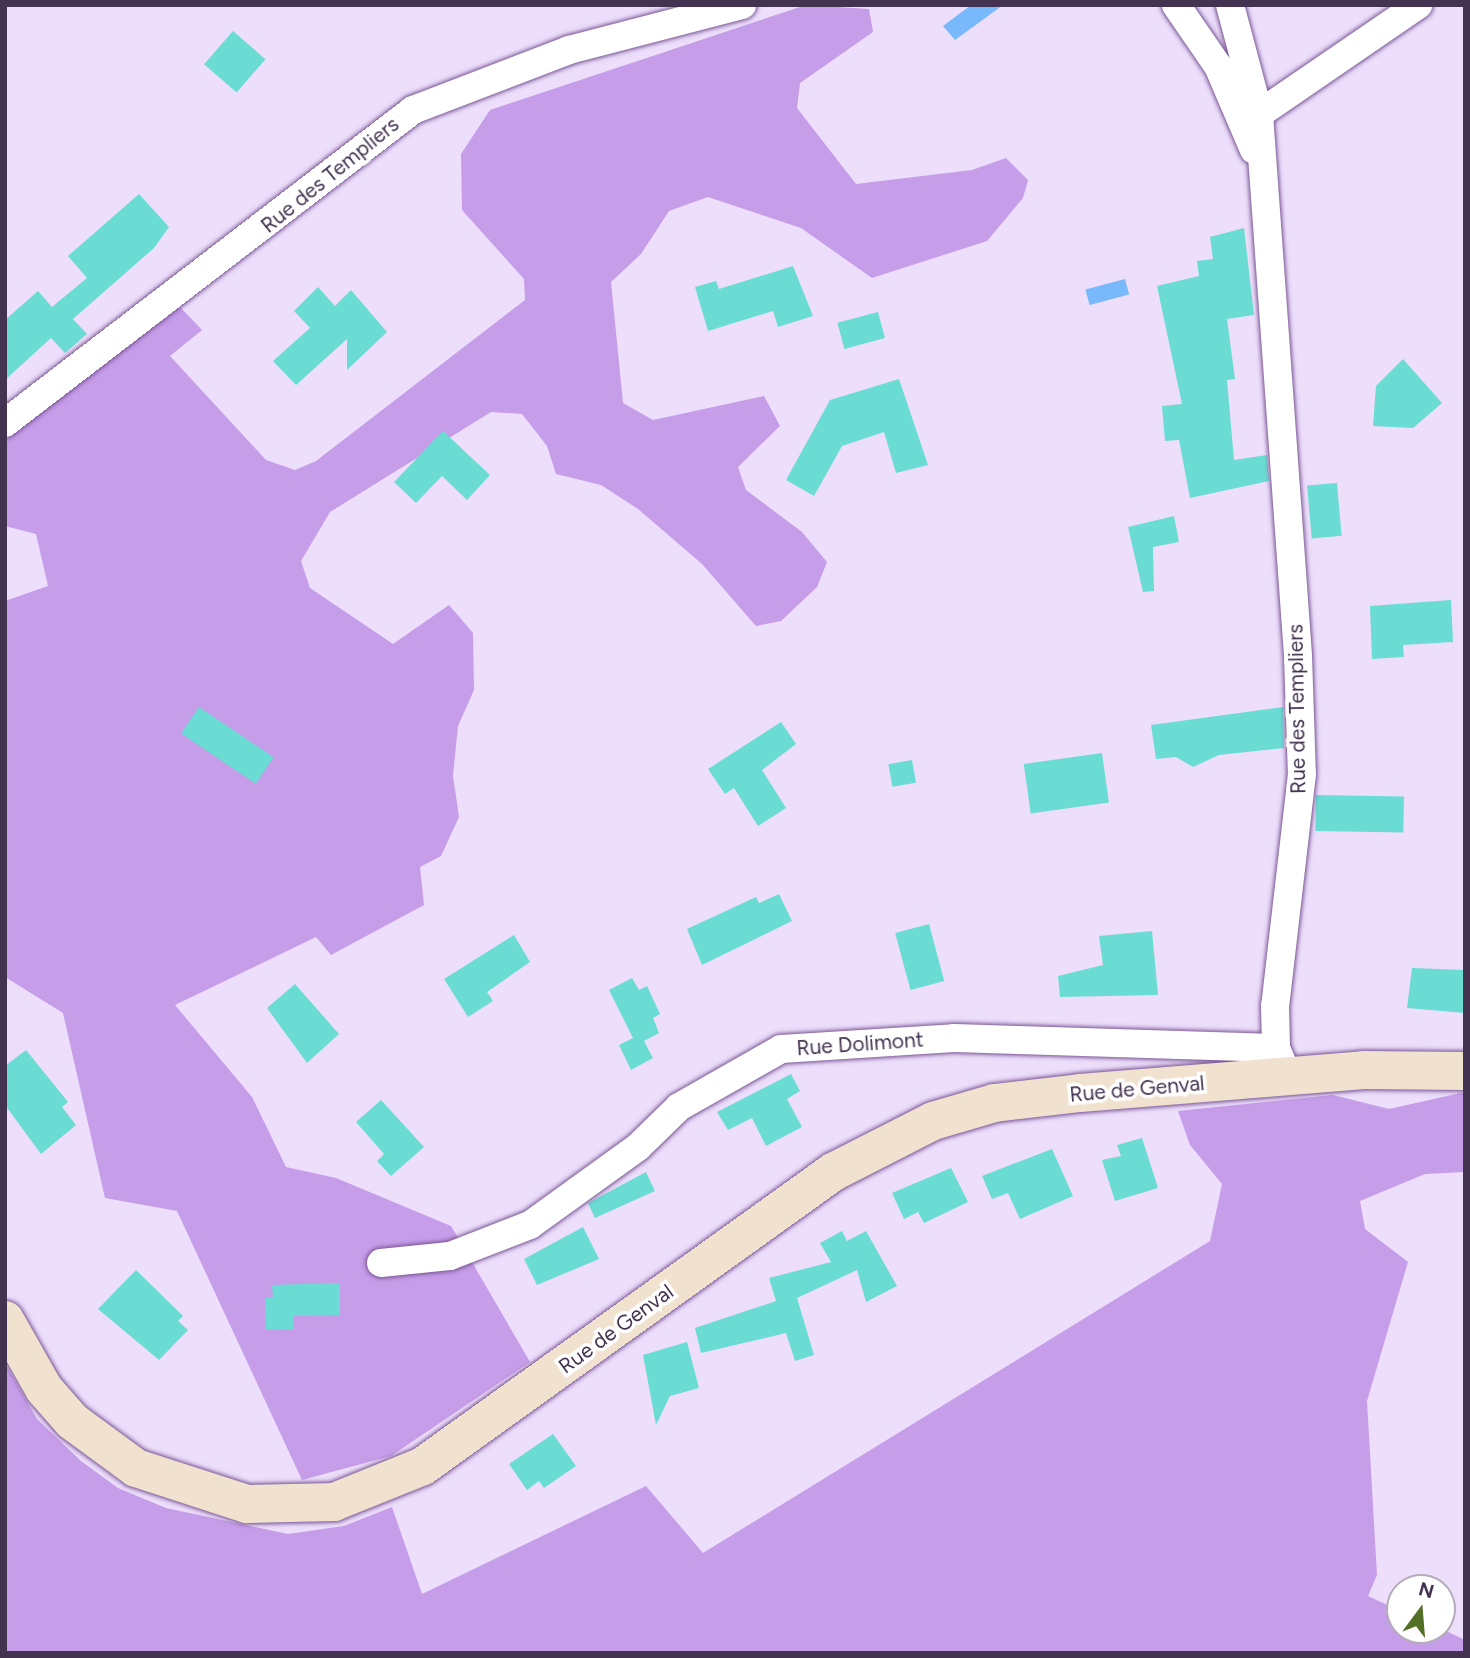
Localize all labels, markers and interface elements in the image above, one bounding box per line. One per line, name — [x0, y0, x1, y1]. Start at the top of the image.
street label: Rue des Templiers — [256, 112, 404, 238]
street label: Rue des Templiers — [1283, 624, 1311, 794]
street label: Rue Dolimont — [796, 1027, 924, 1061]
street label: Rue de Genval — [1068, 1071, 1206, 1107]
street label: Rue de Genval — [554, 1279, 678, 1379]
north arrow — [1386, 1574, 1456, 1644]
text: N — [1416, 1577, 1437, 1603]

